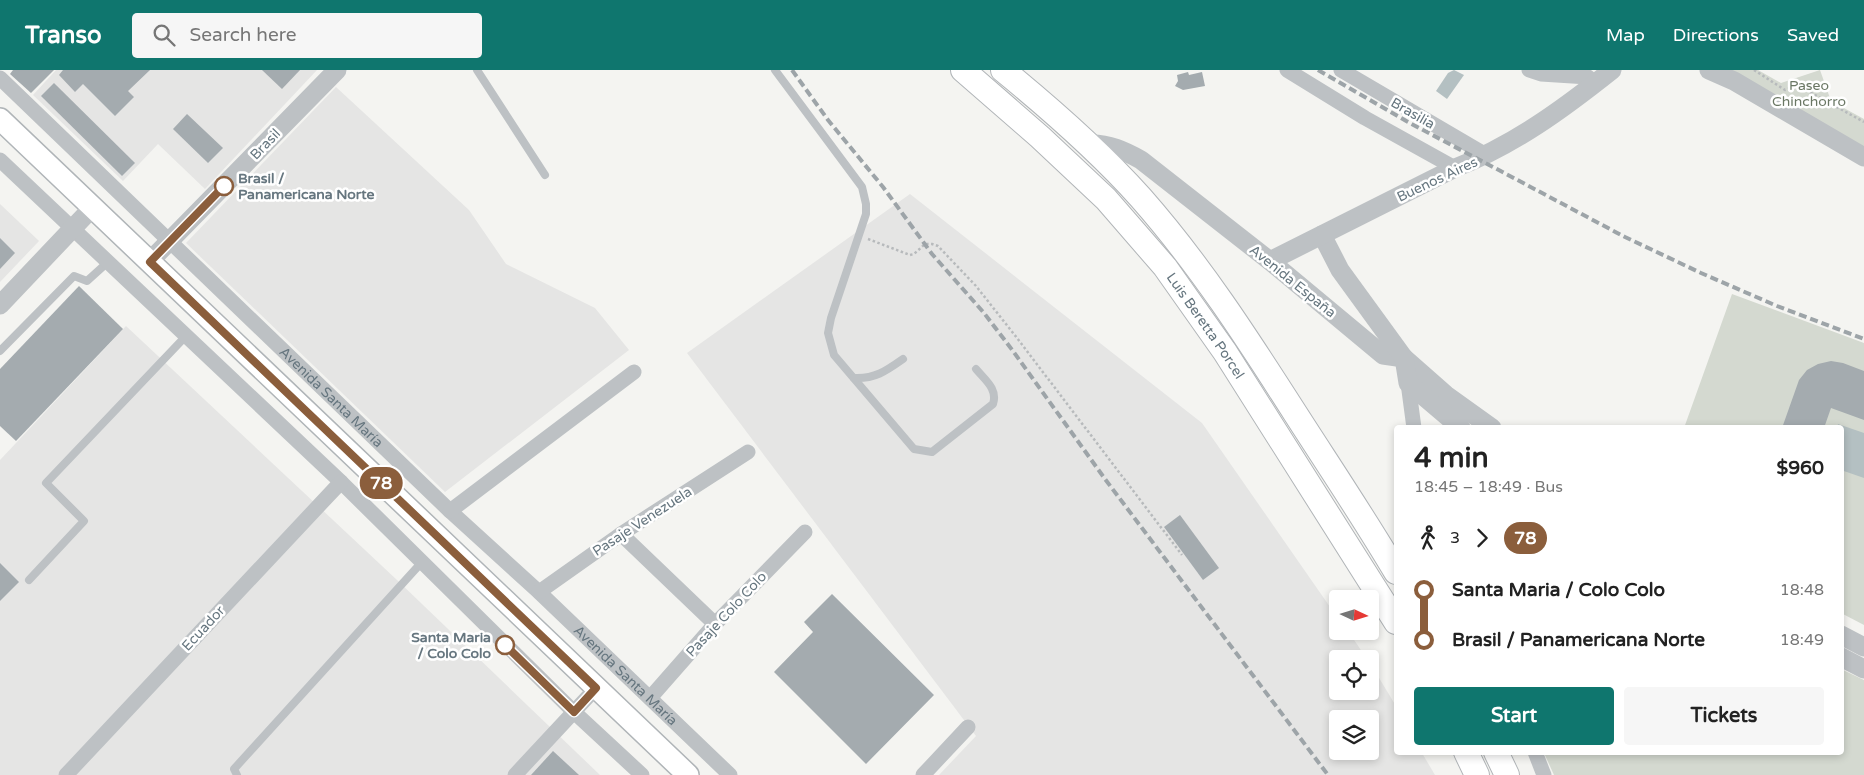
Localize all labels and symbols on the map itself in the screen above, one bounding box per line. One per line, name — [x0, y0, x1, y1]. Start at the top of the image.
park label: Paseo Chinchorro — [1772, 77, 1846, 110]
street label: Brasilia — [1388, 94, 1438, 133]
street label: Brasil — [247, 125, 284, 163]
street label: Buenos Aires — [1394, 153, 1481, 206]
place label: Brasil / Panamericana Norte — [238, 170, 374, 203]
marker: Brasil / Panamericana Norte — [214, 176, 234, 196]
street label: Avenida España — [1246, 241, 1339, 321]
street label: Luis Beretta Porcel — [1163, 270, 1248, 382]
street label: Avenida Santa María — [276, 344, 387, 451]
line badge: 78 — [358, 467, 404, 499]
street label: Pasaje Venezuela — [590, 483, 695, 560]
street label: Pasaje Colo Colo — [683, 568, 770, 660]
north arrow — [1329, 590, 1379, 640]
street label: Ecuador — [178, 602, 229, 654]
street label: Avenida Santa María — [570, 622, 681, 729]
place label: Santa Maria / Colo Colo — [411, 629, 491, 662]
marker: Santa Maria / Colo Colo — [495, 635, 515, 655]

